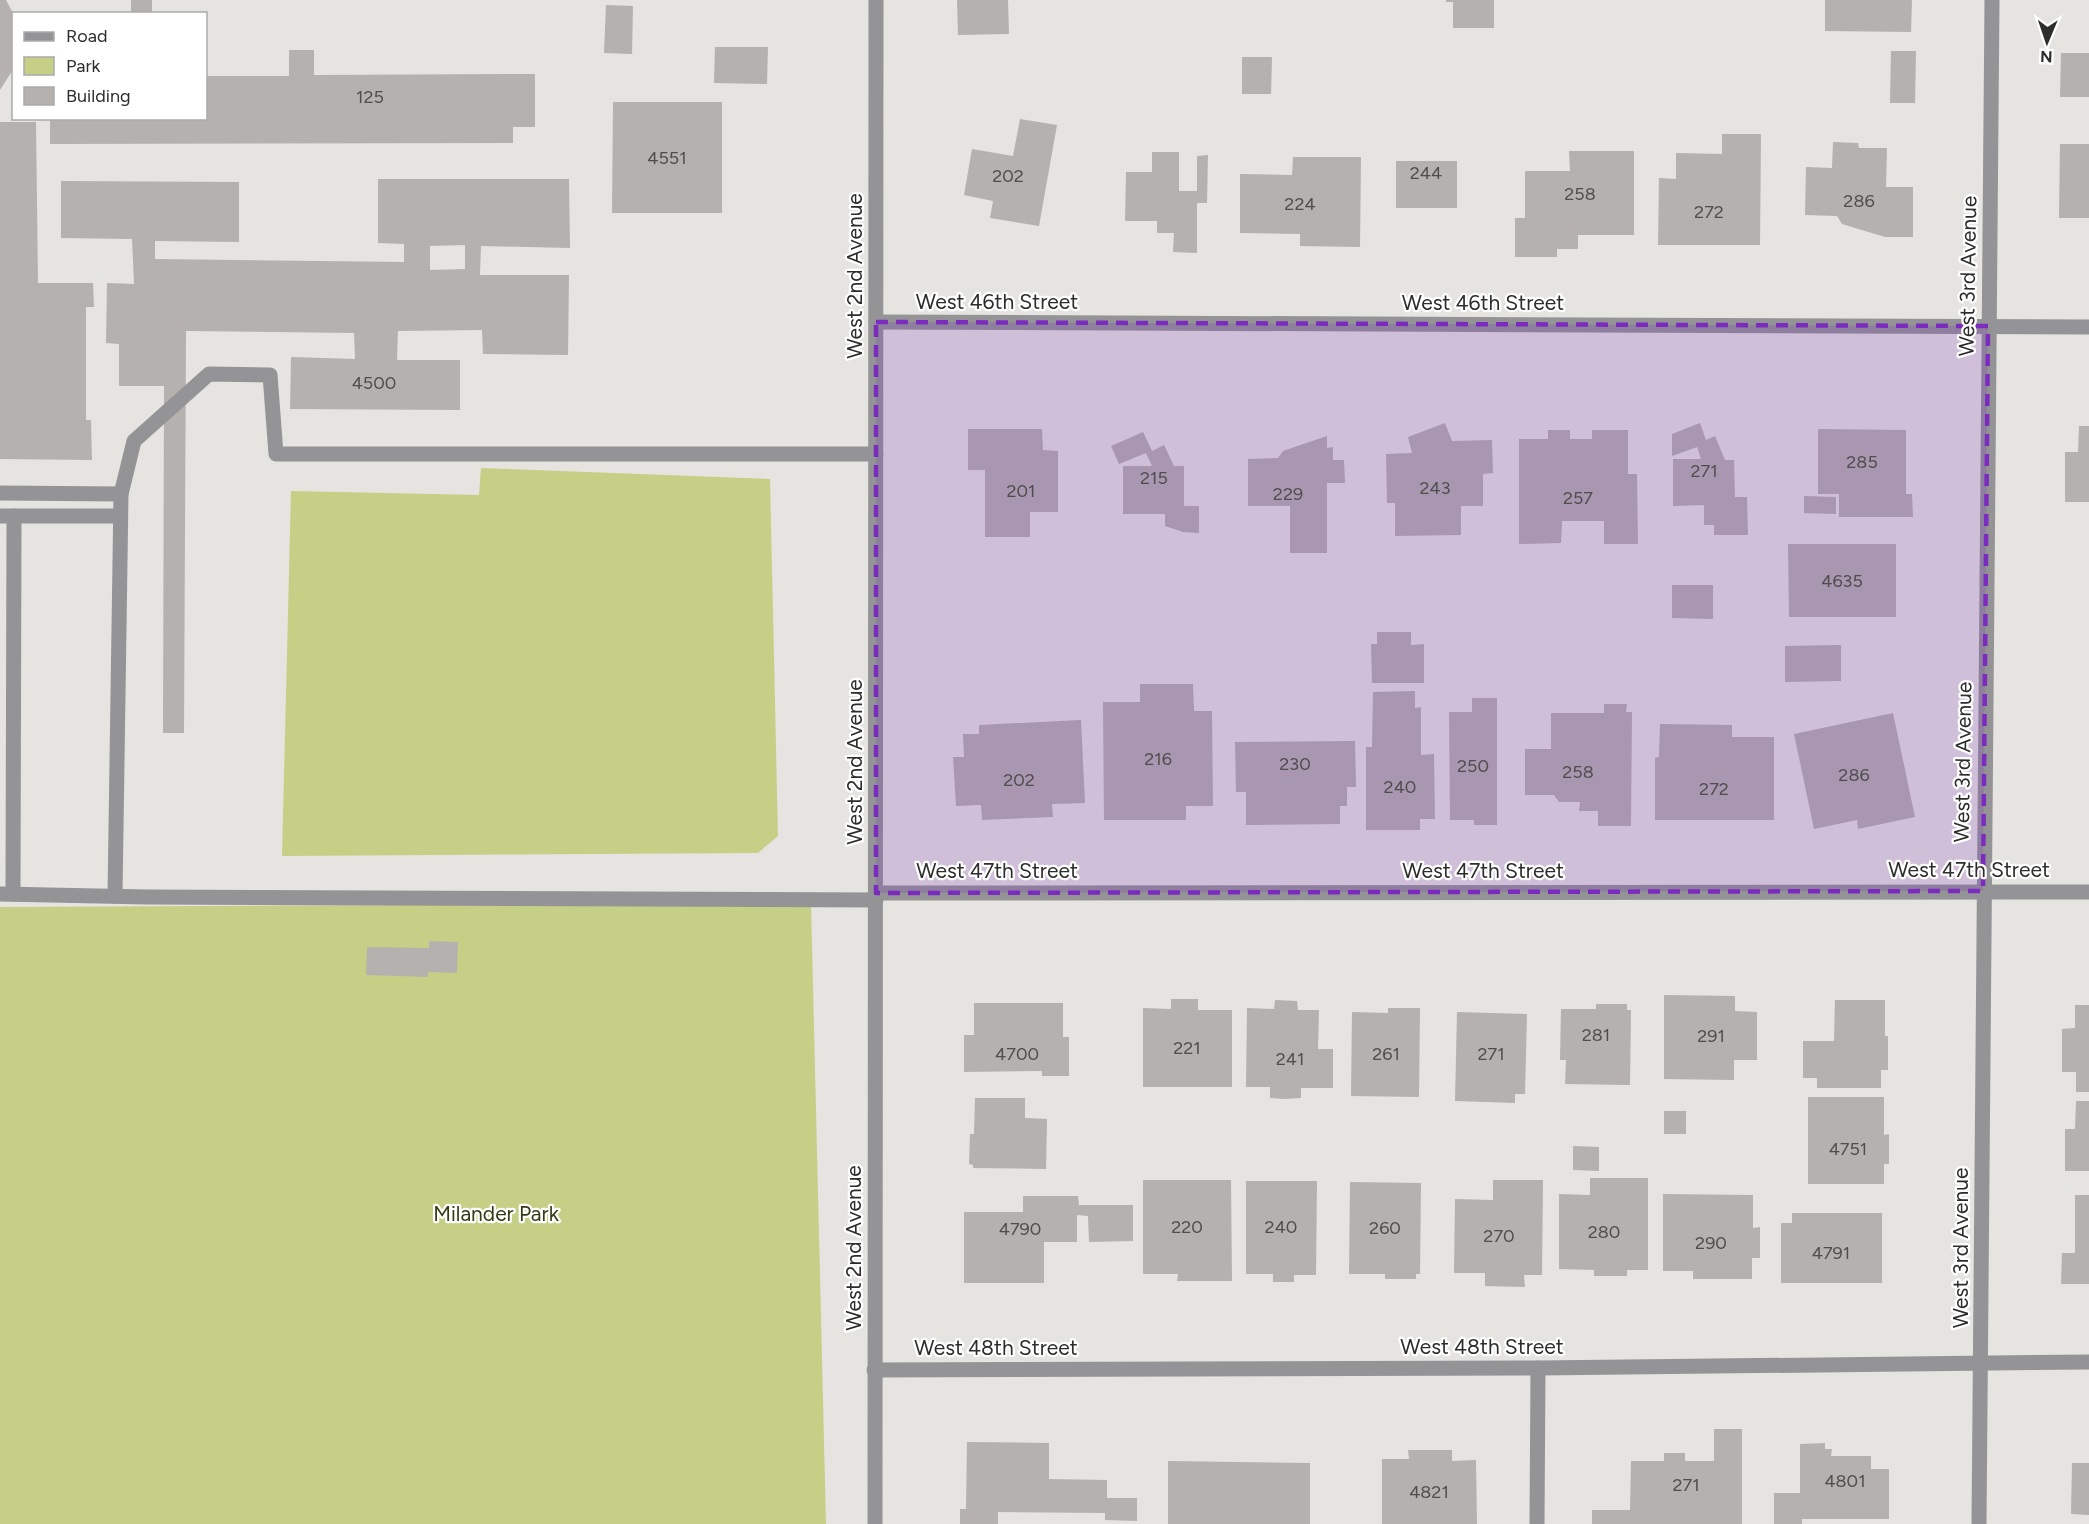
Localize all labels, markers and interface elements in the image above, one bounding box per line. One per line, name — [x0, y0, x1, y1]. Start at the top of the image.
legend — [12, 12, 207, 120]
north arrow — [2017, 12, 2077, 72]
text: Road — [66, 25, 107, 47]
text: N — [2040, 47, 2053, 66]
text: Park — [66, 55, 101, 77]
text: Building — [66, 85, 131, 107]
house number: 125 — [356, 86, 384, 108]
house number: 4551 — [647, 147, 687, 169]
house number: 244 — [1410, 162, 1442, 184]
house number: 202 — [992, 165, 1024, 187]
house number: 258 — [1564, 183, 1596, 205]
house number: 286 — [1843, 190, 1875, 212]
street label: West 2nd Avenue — [842, 193, 867, 359]
house number: 224 — [1284, 193, 1316, 215]
street label: West 3rd Avenue — [1954, 195, 1981, 357]
house number: 272 — [1694, 201, 1724, 223]
street label: West 46th Street — [916, 289, 1078, 314]
street label: West 46th Street — [1402, 290, 1564, 315]
house number: 4500 — [352, 372, 396, 394]
house number: 285 — [1846, 451, 1878, 473]
house number: 271 — [1690, 460, 1718, 482]
house number: 215 — [1140, 467, 1168, 489]
house number: 243 — [1419, 477, 1451, 499]
house number: 201 — [1006, 480, 1036, 502]
house number: 229 — [1273, 483, 1303, 505]
house number: 257 — [1563, 487, 1593, 509]
house number: 4635 — [1821, 570, 1863, 592]
street label: West 2nd Avenue — [842, 679, 867, 845]
street label: West 3rd Avenue — [1949, 681, 1976, 843]
house number: 216 — [1144, 748, 1172, 770]
house number: 230 — [1279, 753, 1311, 775]
house number: 250 — [1457, 755, 1489, 777]
house number: 258 — [1562, 761, 1594, 783]
house number: 286 — [1838, 764, 1870, 786]
house number: 202 — [1003, 769, 1035, 791]
house number: 240 — [1384, 776, 1416, 798]
house number: 272 — [1699, 778, 1729, 800]
street label: West 47th Street — [1888, 857, 2050, 882]
street label: West 47th Street — [916, 858, 1078, 883]
street label: West 47th Street — [1402, 858, 1564, 883]
house number: 281 — [1582, 1024, 1610, 1046]
house number: 291 — [1697, 1025, 1725, 1047]
house number: 221 — [1173, 1037, 1201, 1059]
house number: 4700 — [995, 1043, 1039, 1065]
house number: 261 — [1372, 1043, 1400, 1065]
house number: 271 — [1477, 1043, 1505, 1065]
house number: 241 — [1276, 1048, 1304, 1070]
house number: 4751 — [1829, 1138, 1867, 1160]
street label: West 2nd Avenue — [841, 1165, 866, 1331]
street label: West 3rd Avenue — [1948, 1168, 1973, 1328]
park label: Milander Park — [433, 1201, 560, 1226]
house number: 220 — [1171, 1216, 1203, 1238]
house number: 240 — [1265, 1216, 1297, 1238]
house number: 260 — [1369, 1217, 1401, 1239]
house number: 4790 — [999, 1218, 1041, 1240]
house number: 280 — [1588, 1221, 1620, 1243]
house number: 270 — [1483, 1225, 1515, 1247]
house number: 290 — [1695, 1232, 1727, 1254]
house number: 4791 — [1812, 1242, 1850, 1264]
street label: West 48th Street — [1400, 1334, 1564, 1359]
street label: West 48th Street — [914, 1335, 1078, 1360]
house number: 4801 — [1824, 1470, 1866, 1492]
house number: 271 — [1672, 1474, 1700, 1496]
house number: 4821 — [1409, 1481, 1449, 1503]

